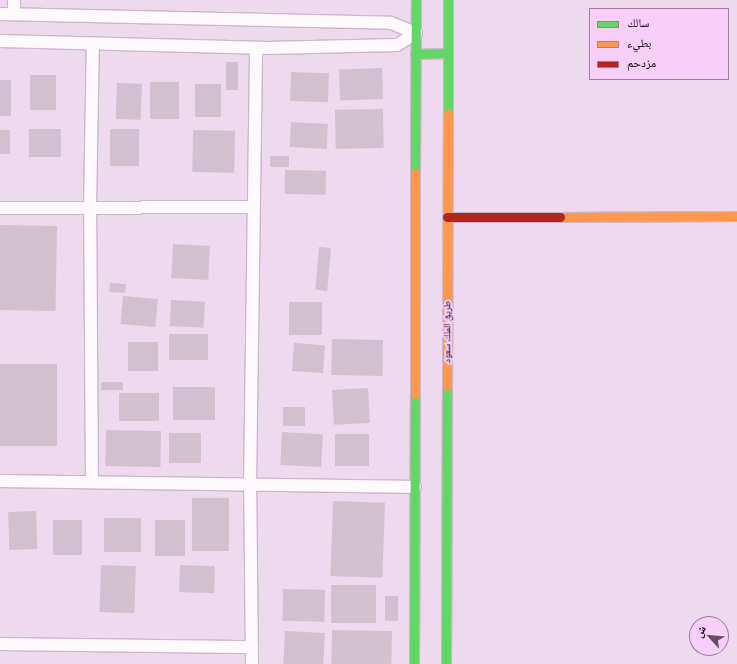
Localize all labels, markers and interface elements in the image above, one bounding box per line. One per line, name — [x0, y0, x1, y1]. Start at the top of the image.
legend — [589, 8, 729, 80]
text: سالك — [627, 13, 649, 31]
text: بطيء — [627, 33, 651, 51]
text: مزدحم — [627, 53, 656, 71]
street label: طريق الملك سعود — [440, 301, 452, 363]
north arrow — [689, 616, 729, 656]
text: ش — [689, 622, 709, 640]

